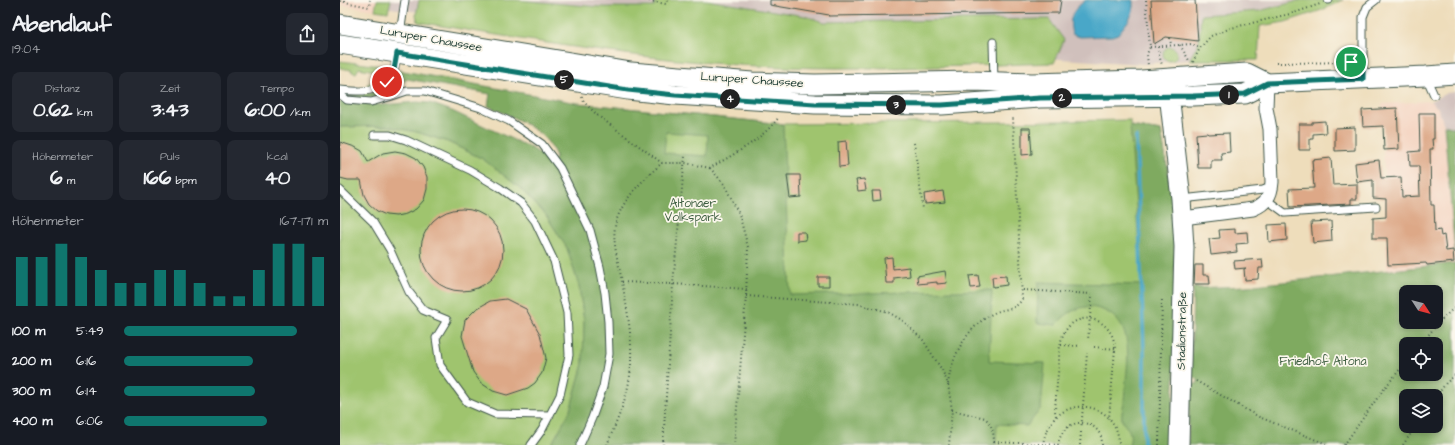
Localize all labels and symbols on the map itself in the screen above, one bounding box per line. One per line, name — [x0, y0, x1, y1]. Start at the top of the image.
street label: Luruper Chaussee — [379, 22, 484, 56]
pin — [1334, 45, 1368, 79]
pin — [370, 65, 404, 99]
street label: Luruper Chaussee — [700, 68, 805, 92]
pin: 5 — [554, 70, 574, 90]
pin: 1 — [1219, 85, 1239, 105]
pin: 2 — [1052, 88, 1072, 108]
pin: 4 — [720, 89, 740, 109]
pin: 3 — [886, 95, 906, 115]
park label: Altonaer Volkspark — [665, 195, 722, 226]
north arrow — [1399, 285, 1443, 329]
street label: Stadionstraße — [1173, 291, 1191, 370]
park label: Friedhof Altona — [1279, 353, 1367, 370]

